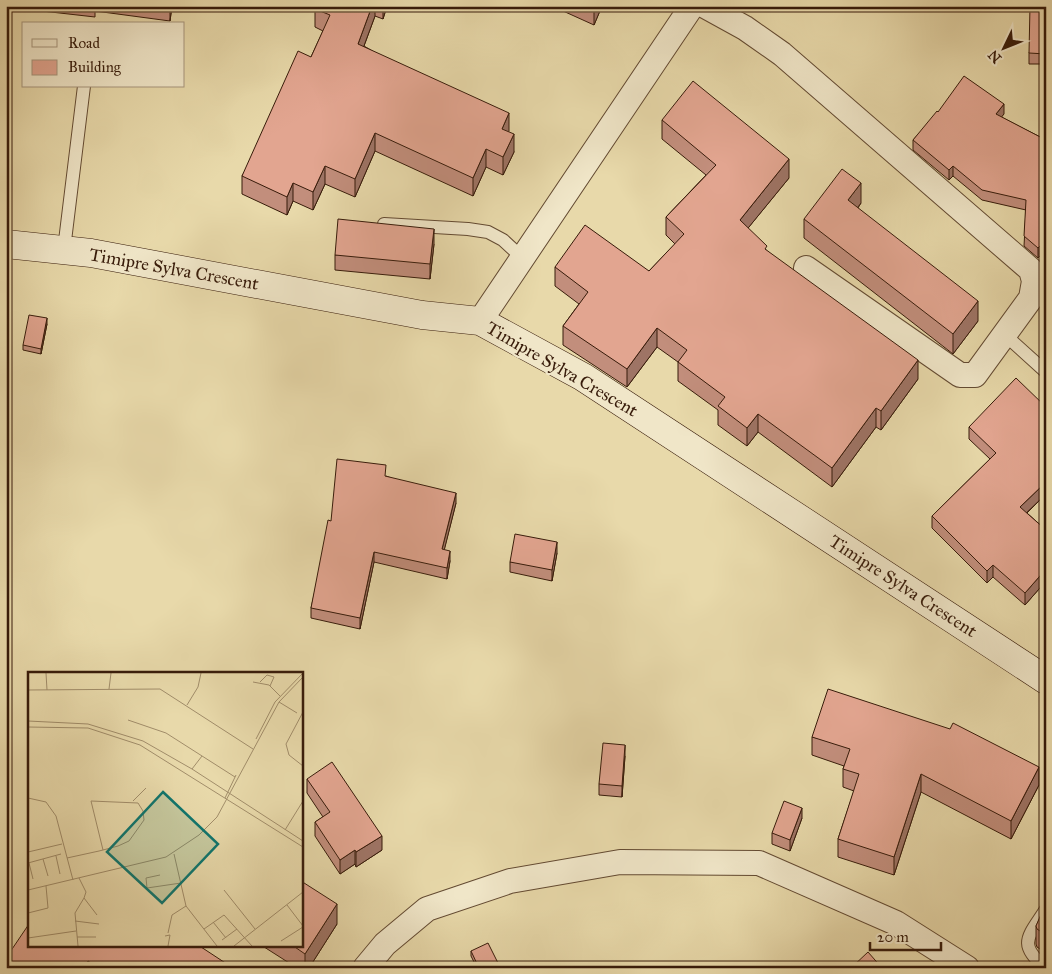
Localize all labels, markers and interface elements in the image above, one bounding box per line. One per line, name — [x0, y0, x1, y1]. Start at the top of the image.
legend — [22, 22, 185, 88]
north arrow — [980, 22, 1030, 72]
text: Road — [68, 34, 100, 52]
text: N — [985, 46, 1005, 67]
text: Building — [68, 58, 122, 76]
street label: Timipre Sylva Crescent — [88, 243, 261, 295]
street label: Timipre Sylva Crescent — [482, 317, 642, 422]
street label: Timipre Sylva Crescent — [825, 530, 982, 642]
inset map — [28, 672, 302, 946]
scale bar — [870, 919, 941, 951]
text: 20 m — [877, 928, 909, 946]

